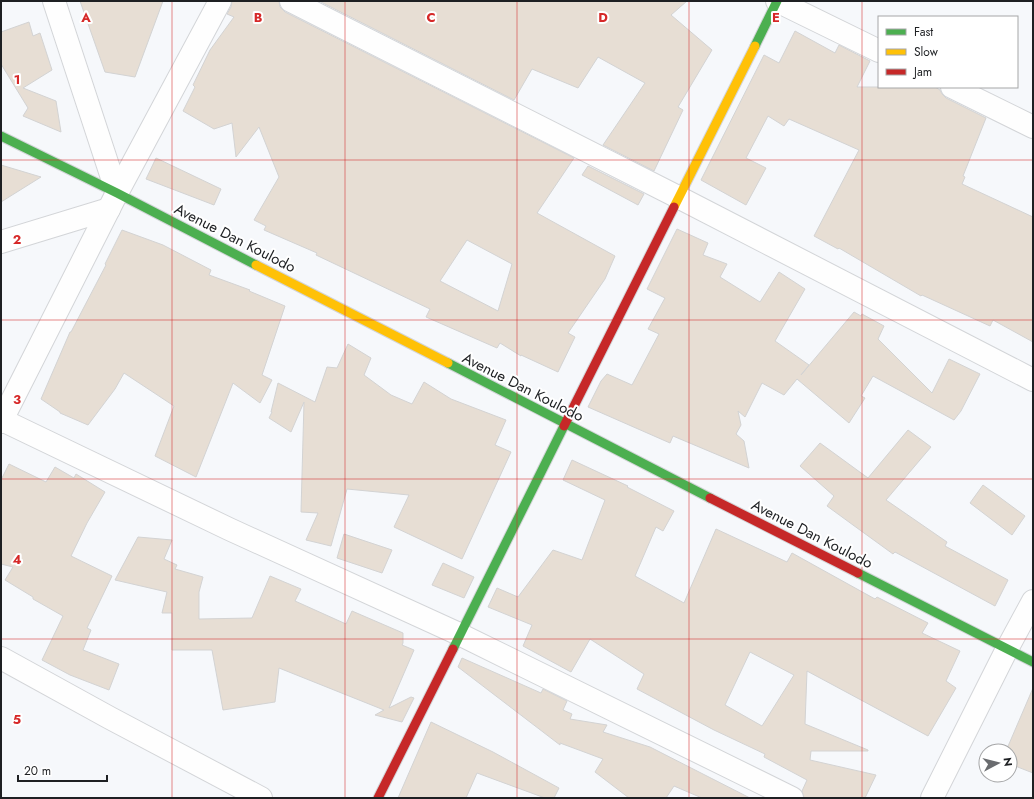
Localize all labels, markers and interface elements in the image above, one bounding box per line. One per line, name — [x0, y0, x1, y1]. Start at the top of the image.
text: A — [80, 8, 91, 27]
text: B — [254, 8, 263, 27]
text: C — [426, 8, 436, 27]
text: D — [598, 8, 608, 27]
text: E — [772, 8, 780, 27]
legend — [878, 16, 1018, 88]
text: Fast — [914, 23, 933, 41]
text: Slow — [914, 43, 939, 61]
text: Jam — [912, 63, 932, 81]
text: 1 — [14, 70, 20, 89]
street label: Avenue Dan Koulodo — [171, 198, 299, 278]
text: 2 — [13, 230, 21, 249]
street label: Avenue Dan Koulodo — [459, 347, 587, 427]
text: 3 — [13, 390, 21, 409]
street label: Avenue Dan Koulodo — [748, 494, 876, 574]
text: 4 — [12, 550, 22, 569]
text: 5 — [13, 710, 21, 729]
north arrow — [978, 743, 1018, 783]
text: N — [999, 756, 1016, 767]
scale bar — [18, 757, 107, 783]
text: 20 m — [24, 762, 51, 780]

